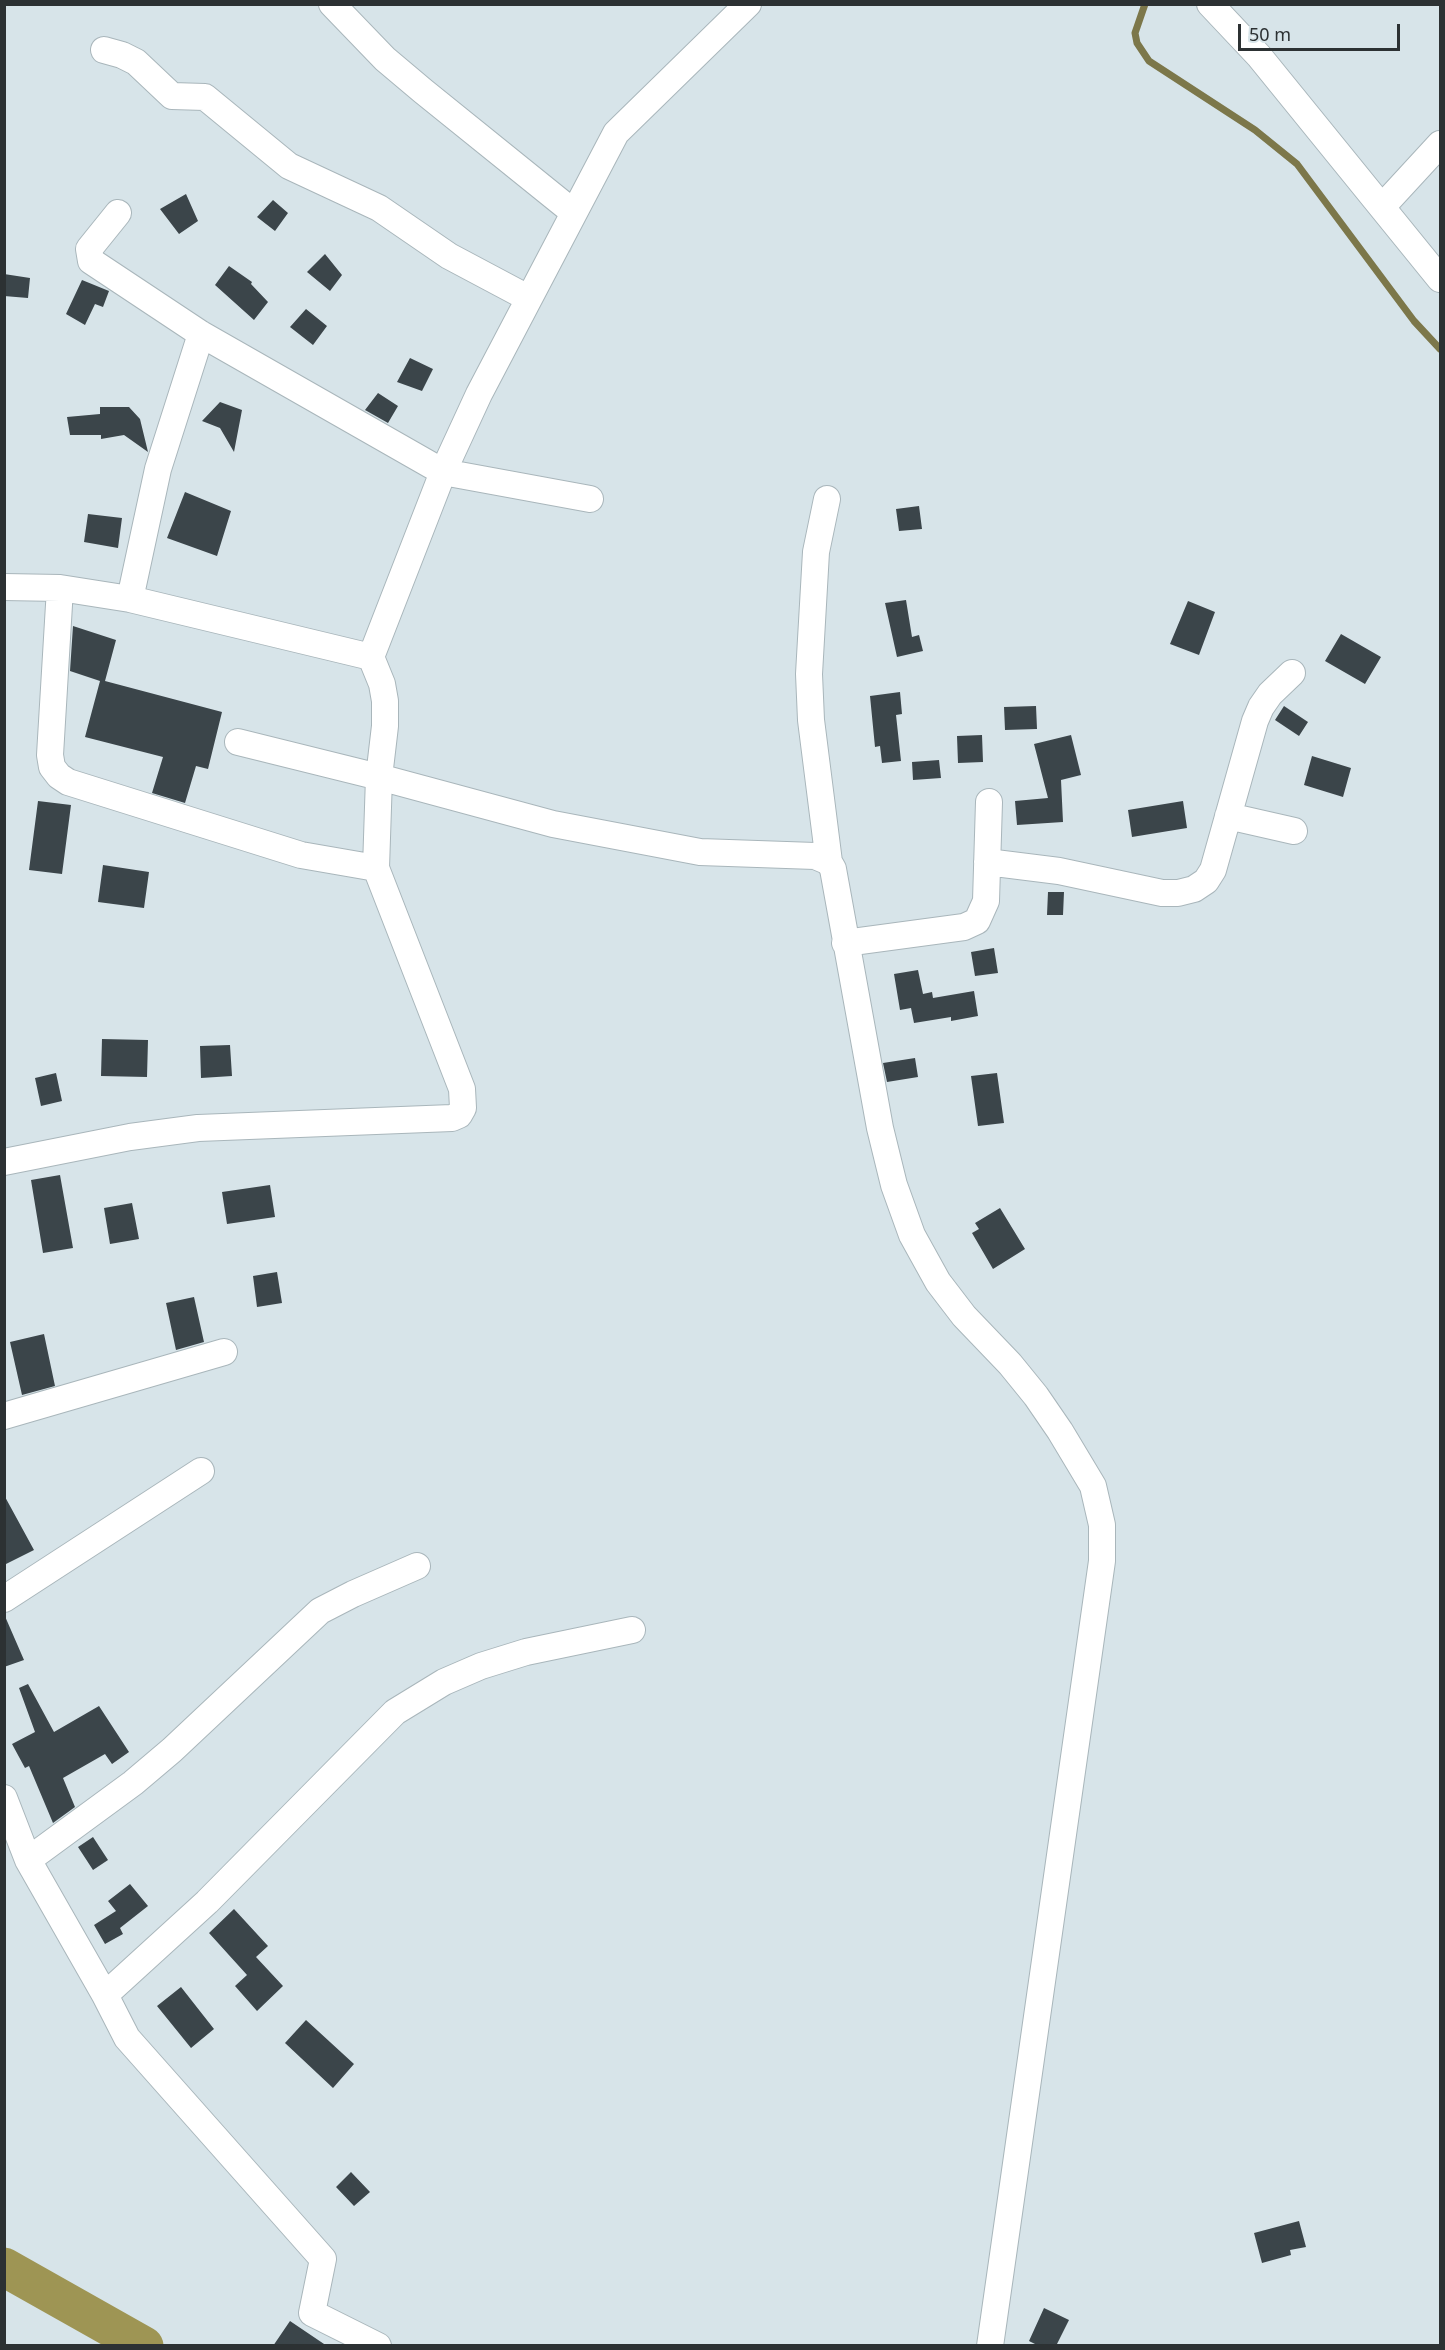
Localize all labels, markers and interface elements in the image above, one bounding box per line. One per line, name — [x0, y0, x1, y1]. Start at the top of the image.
scale bar — [1241, 12, 1403, 50]
text: 50 m — [1249, 22, 1291, 46]

